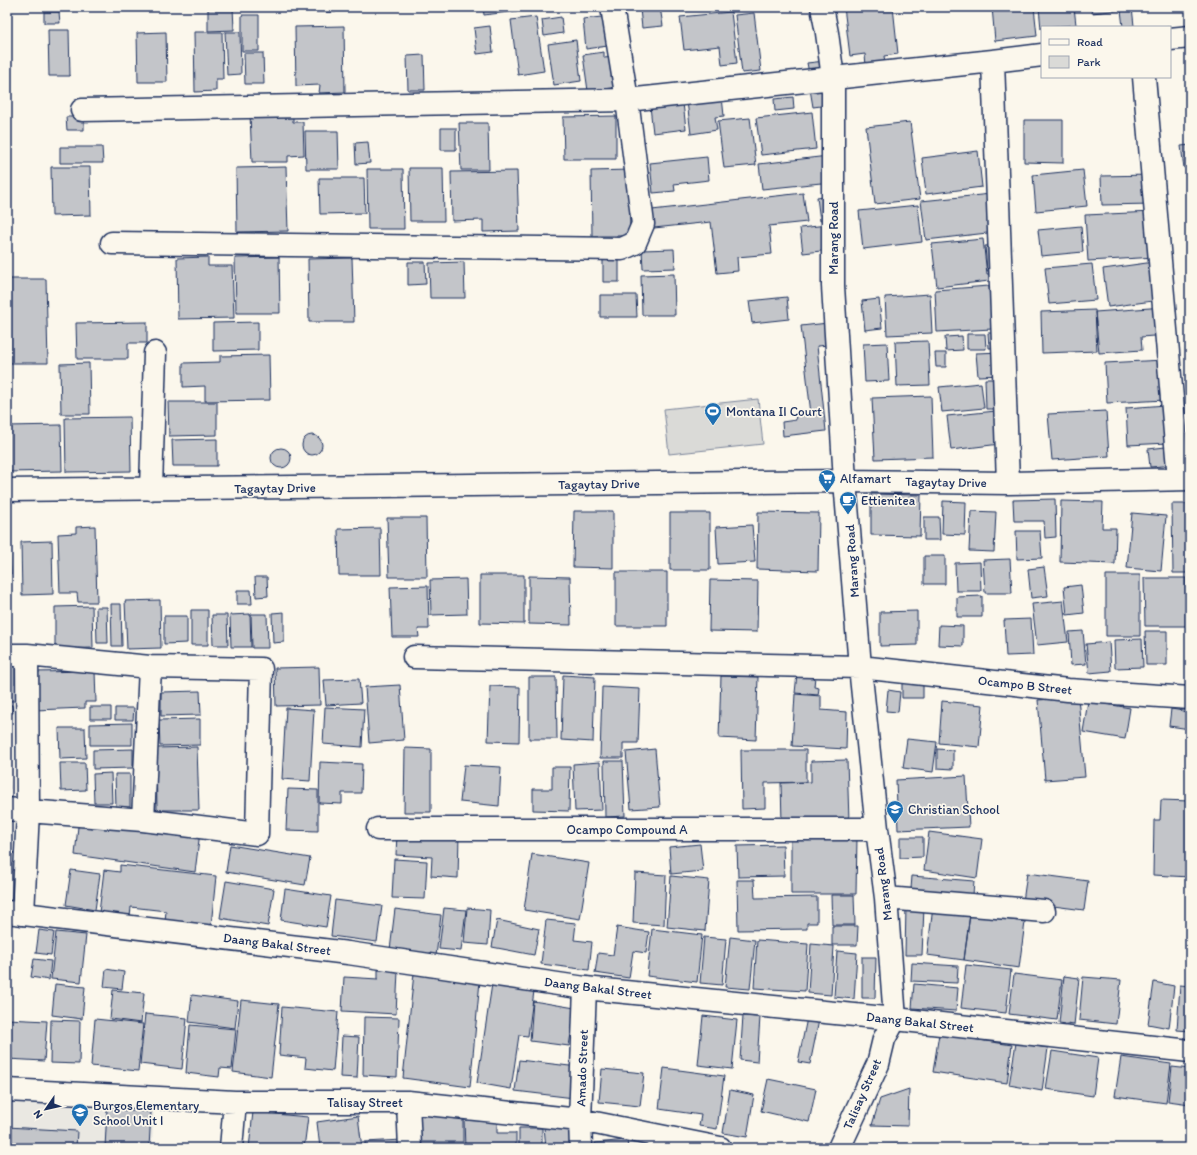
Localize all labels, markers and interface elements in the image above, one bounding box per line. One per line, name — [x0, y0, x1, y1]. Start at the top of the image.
legend — [1041, 26, 1171, 78]
text: Road — [1077, 35, 1103, 49]
text: Park — [1077, 55, 1101, 69]
street label: Marang Road — [826, 201, 841, 275]
sports icon: Montana II Court — [703, 401, 723, 426]
place label: Montana II Court — [726, 404, 822, 419]
supermarket icon: Alfamart — [817, 468, 837, 493]
place label: Alfamart — [840, 471, 891, 486]
street label: Tagaytay Drive — [905, 474, 987, 490]
street label: Tagaytay Drive — [558, 476, 640, 492]
street label: Tagaytay Drive — [234, 480, 316, 496]
cafe icon: Ettienitea — [838, 490, 858, 515]
place label: Ettienitea — [861, 493, 916, 508]
street label: Marang Road — [842, 524, 862, 598]
street label: Ocampo B Street — [977, 673, 1073, 697]
school or university icon: Christian School — [885, 799, 905, 824]
place label: Christian School — [908, 802, 1000, 817]
street label: Ocampo Compound A — [567, 822, 688, 837]
street label: Marang Road — [871, 847, 895, 921]
street label: Daang Bakal Street — [222, 930, 332, 958]
street label: Daang Bakal Street — [543, 974, 653, 1002]
street label: Daang Bakal Street — [865, 1009, 975, 1035]
street label: Amado Street — [573, 1029, 591, 1107]
street label: Talisay Street — [840, 1056, 884, 1132]
north arrow — [26, 1089, 66, 1129]
street label: Talisay Street — [327, 1095, 403, 1110]
place label: Burgos Elementary School Unit I — [93, 1098, 199, 1128]
school or university icon: Burgos Elementary School Unit I — [70, 1102, 90, 1127]
text: N — [31, 1108, 46, 1121]

